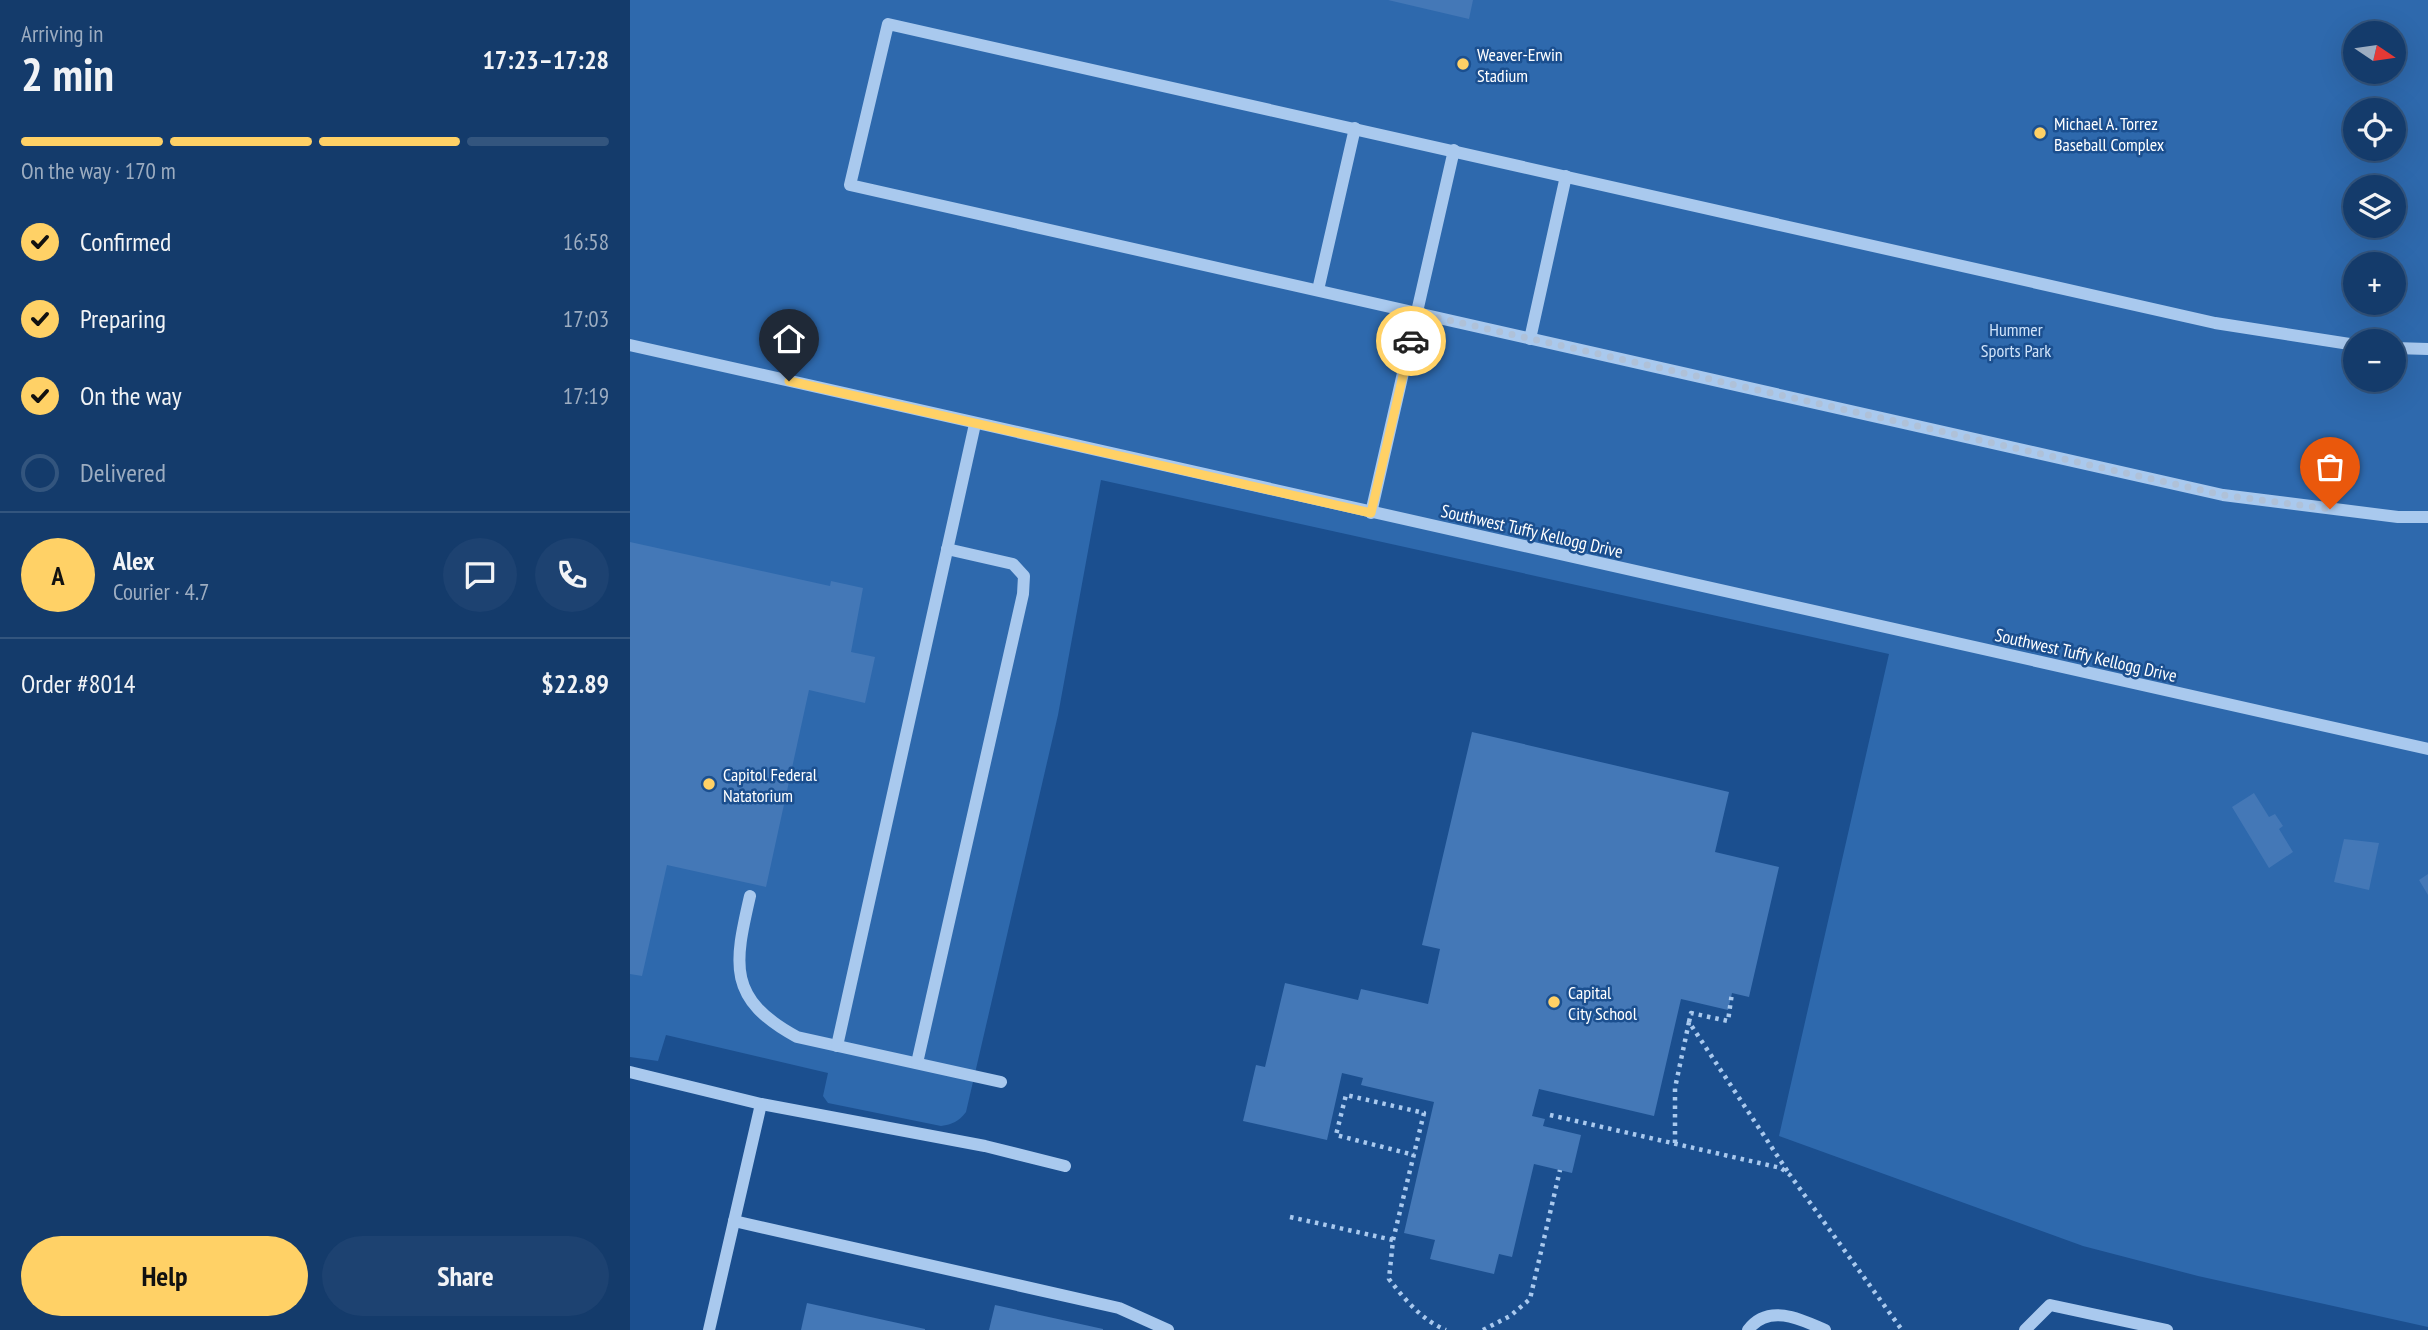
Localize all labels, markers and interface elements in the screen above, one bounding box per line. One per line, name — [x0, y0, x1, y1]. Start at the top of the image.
text: Arriving in — [21, 19, 103, 48]
north arrow — [2343, 21, 2406, 84]
map controls — [2343, 21, 2406, 392]
text: 17:23–17:28 — [482, 43, 609, 76]
place label: Weaver-Erwin Stadium — [1477, 43, 1563, 87]
text: 2 min — [21, 44, 114, 104]
marker: Weaver-Erwin Stadium — [1455, 56, 1471, 72]
button: locate — [2343, 98, 2406, 161]
place label: Michael A. Torrez Baseball Complex — [2054, 112, 2165, 156]
marker: Michael A. Torrez Baseball Complex — [2032, 125, 2048, 141]
text: On the way · 170 m — [21, 156, 176, 185]
button: layers — [2343, 175, 2406, 238]
icon: check — [21, 223, 59, 261]
text: Confirmed — [80, 225, 171, 258]
text: 16:58 — [563, 227, 609, 256]
button: + — [2343, 252, 2406, 315]
icon: check — [21, 300, 59, 338]
text: Preparing — [80, 302, 166, 335]
text: 17:03 — [563, 304, 609, 333]
courier — [1376, 306, 1446, 376]
pin — [759, 309, 819, 381]
park label: Hummer Sports Park — [1981, 318, 2051, 362]
icon: home — [770, 320, 808, 358]
icon: car — [1392, 322, 1430, 360]
button: − — [2343, 329, 2406, 392]
icon: check — [21, 377, 59, 415]
text: On the way — [80, 379, 182, 412]
text: 17:19 — [563, 381, 609, 410]
pin — [2300, 437, 2360, 509]
icon: bag — [2311, 448, 2349, 486]
text: Delivered — [80, 456, 166, 489]
street label: Southwest Tuffy Kellogg Drive — [1439, 499, 1625, 563]
button: chat — [443, 538, 517, 612]
button: phone — [535, 538, 609, 612]
text: Alex — [113, 544, 154, 577]
text: A — [51, 559, 65, 592]
text: Courier · 4.7 — [113, 577, 209, 606]
street label: Southwest Tuffy Kellogg Drive — [1993, 623, 2179, 687]
text: Order #8014 — [21, 667, 136, 700]
text: $22.89 — [541, 667, 609, 700]
place label: Capitol Federal Natatorium — [723, 763, 818, 807]
marker: Capitol Federal Natatorium — [701, 776, 717, 792]
place label: Capital City School — [1568, 981, 1638, 1025]
marker: Capital City School — [1546, 994, 1562, 1010]
button: Help — [21, 1236, 308, 1316]
button: Share — [322, 1236, 609, 1316]

